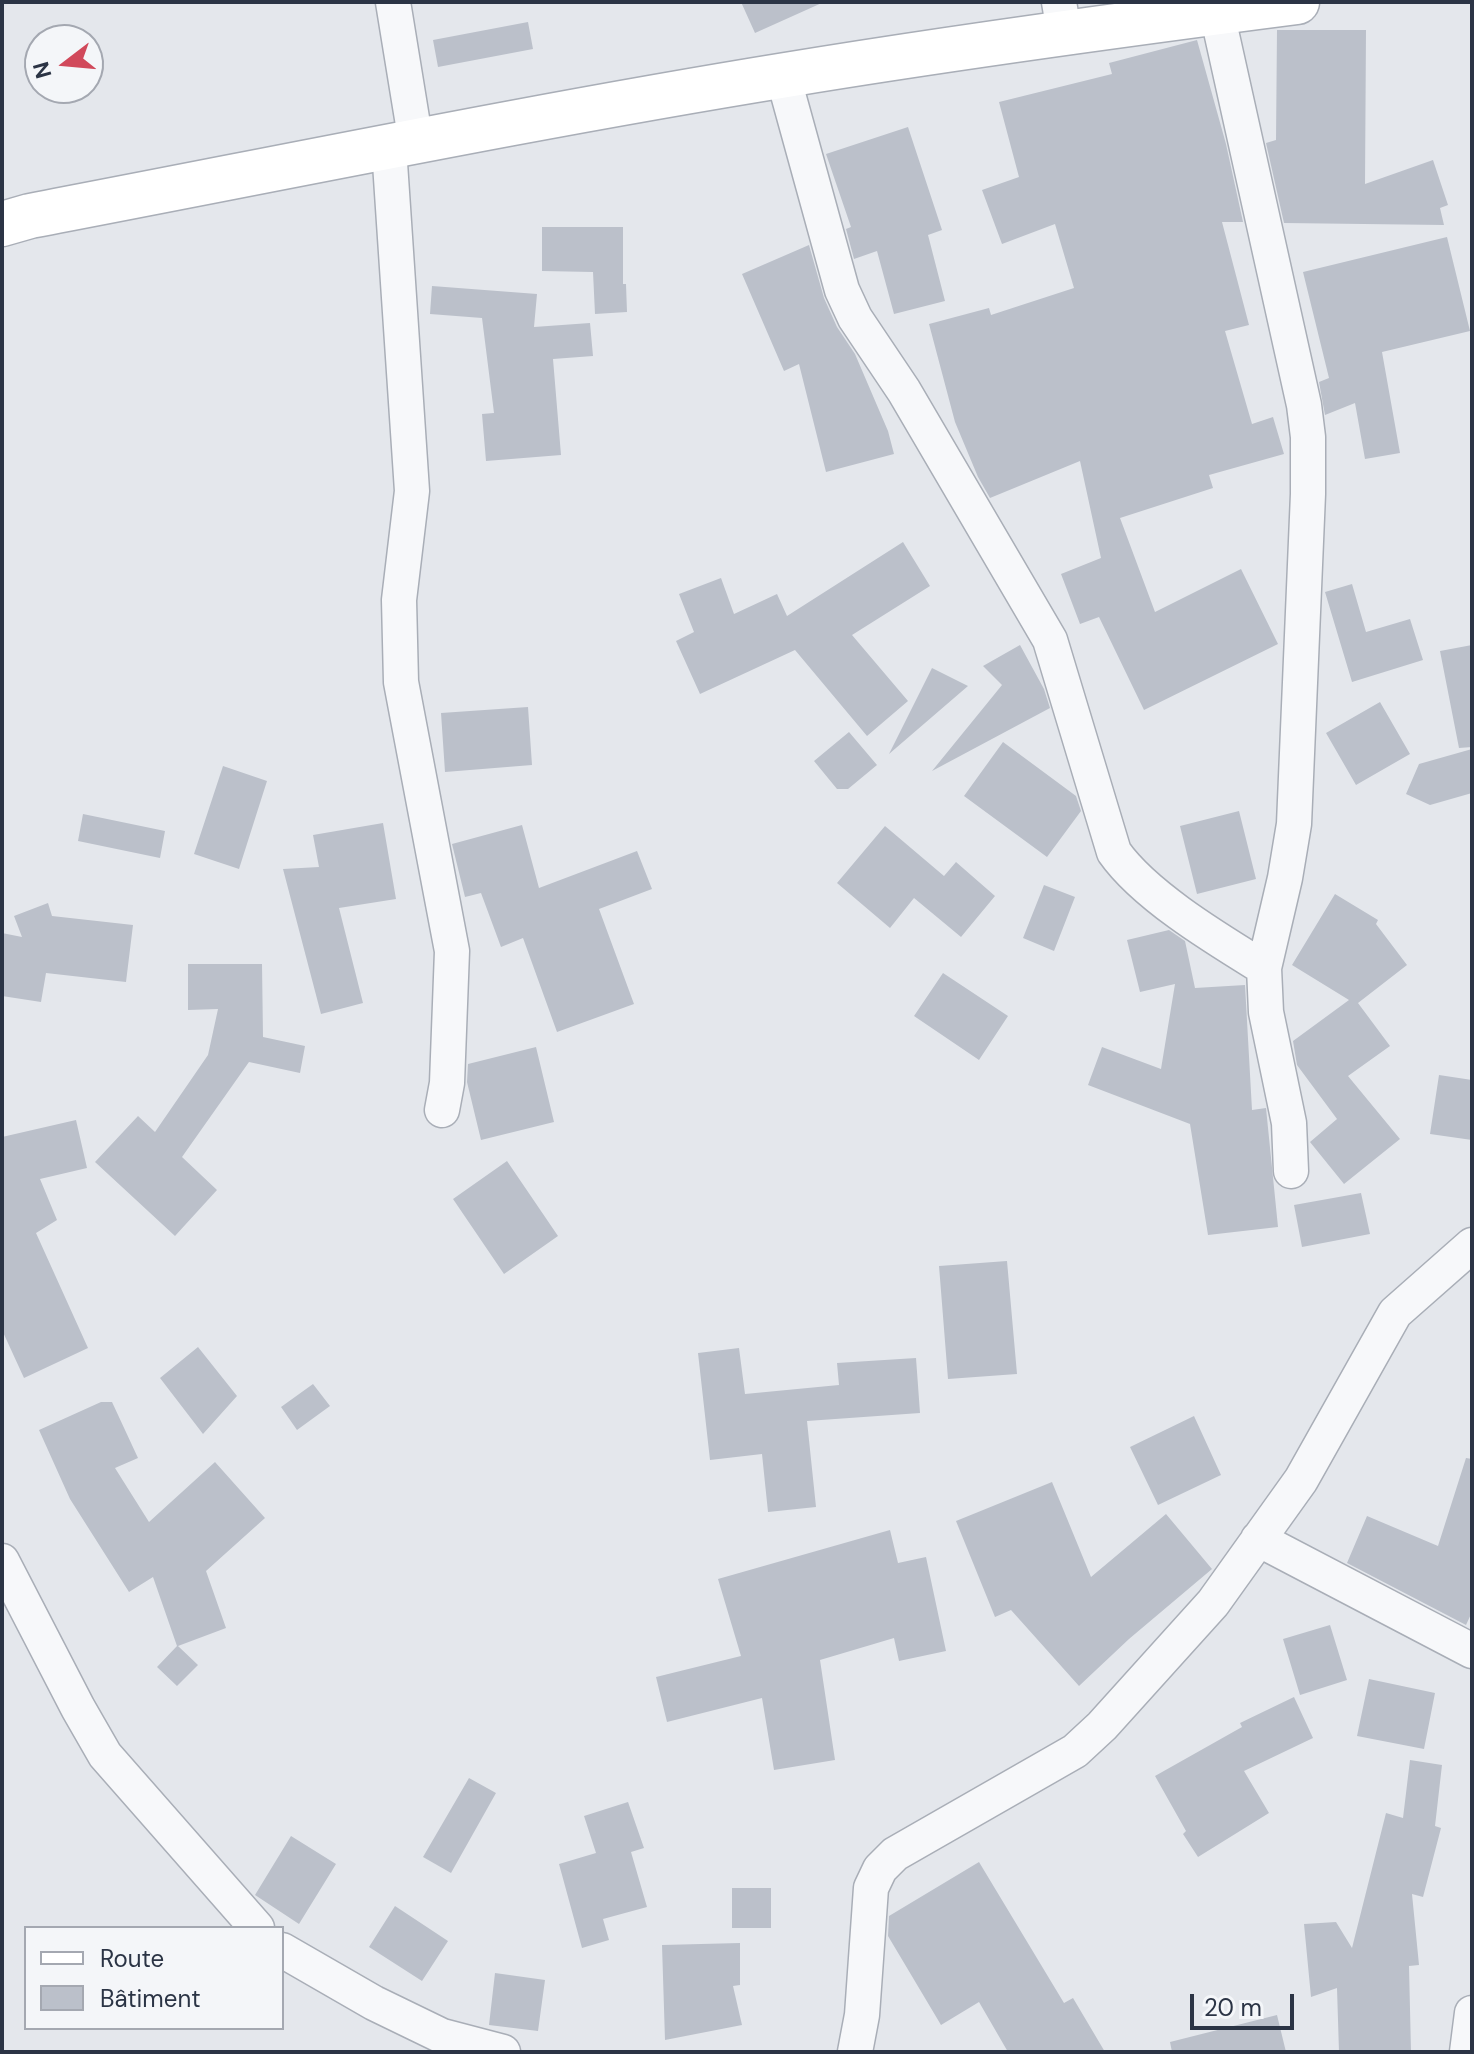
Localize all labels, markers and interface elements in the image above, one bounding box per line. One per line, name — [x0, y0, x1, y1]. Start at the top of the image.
north arrow — [24, 24, 104, 104]
text: N — [26, 58, 59, 82]
legend — [24, 1926, 284, 2030]
text: Route — [100, 1943, 164, 1974]
scale bar — [1194, 1978, 1298, 2028]
text: Bâtiment — [100, 1983, 201, 2014]
text: 20 m — [1204, 1992, 1262, 2023]

